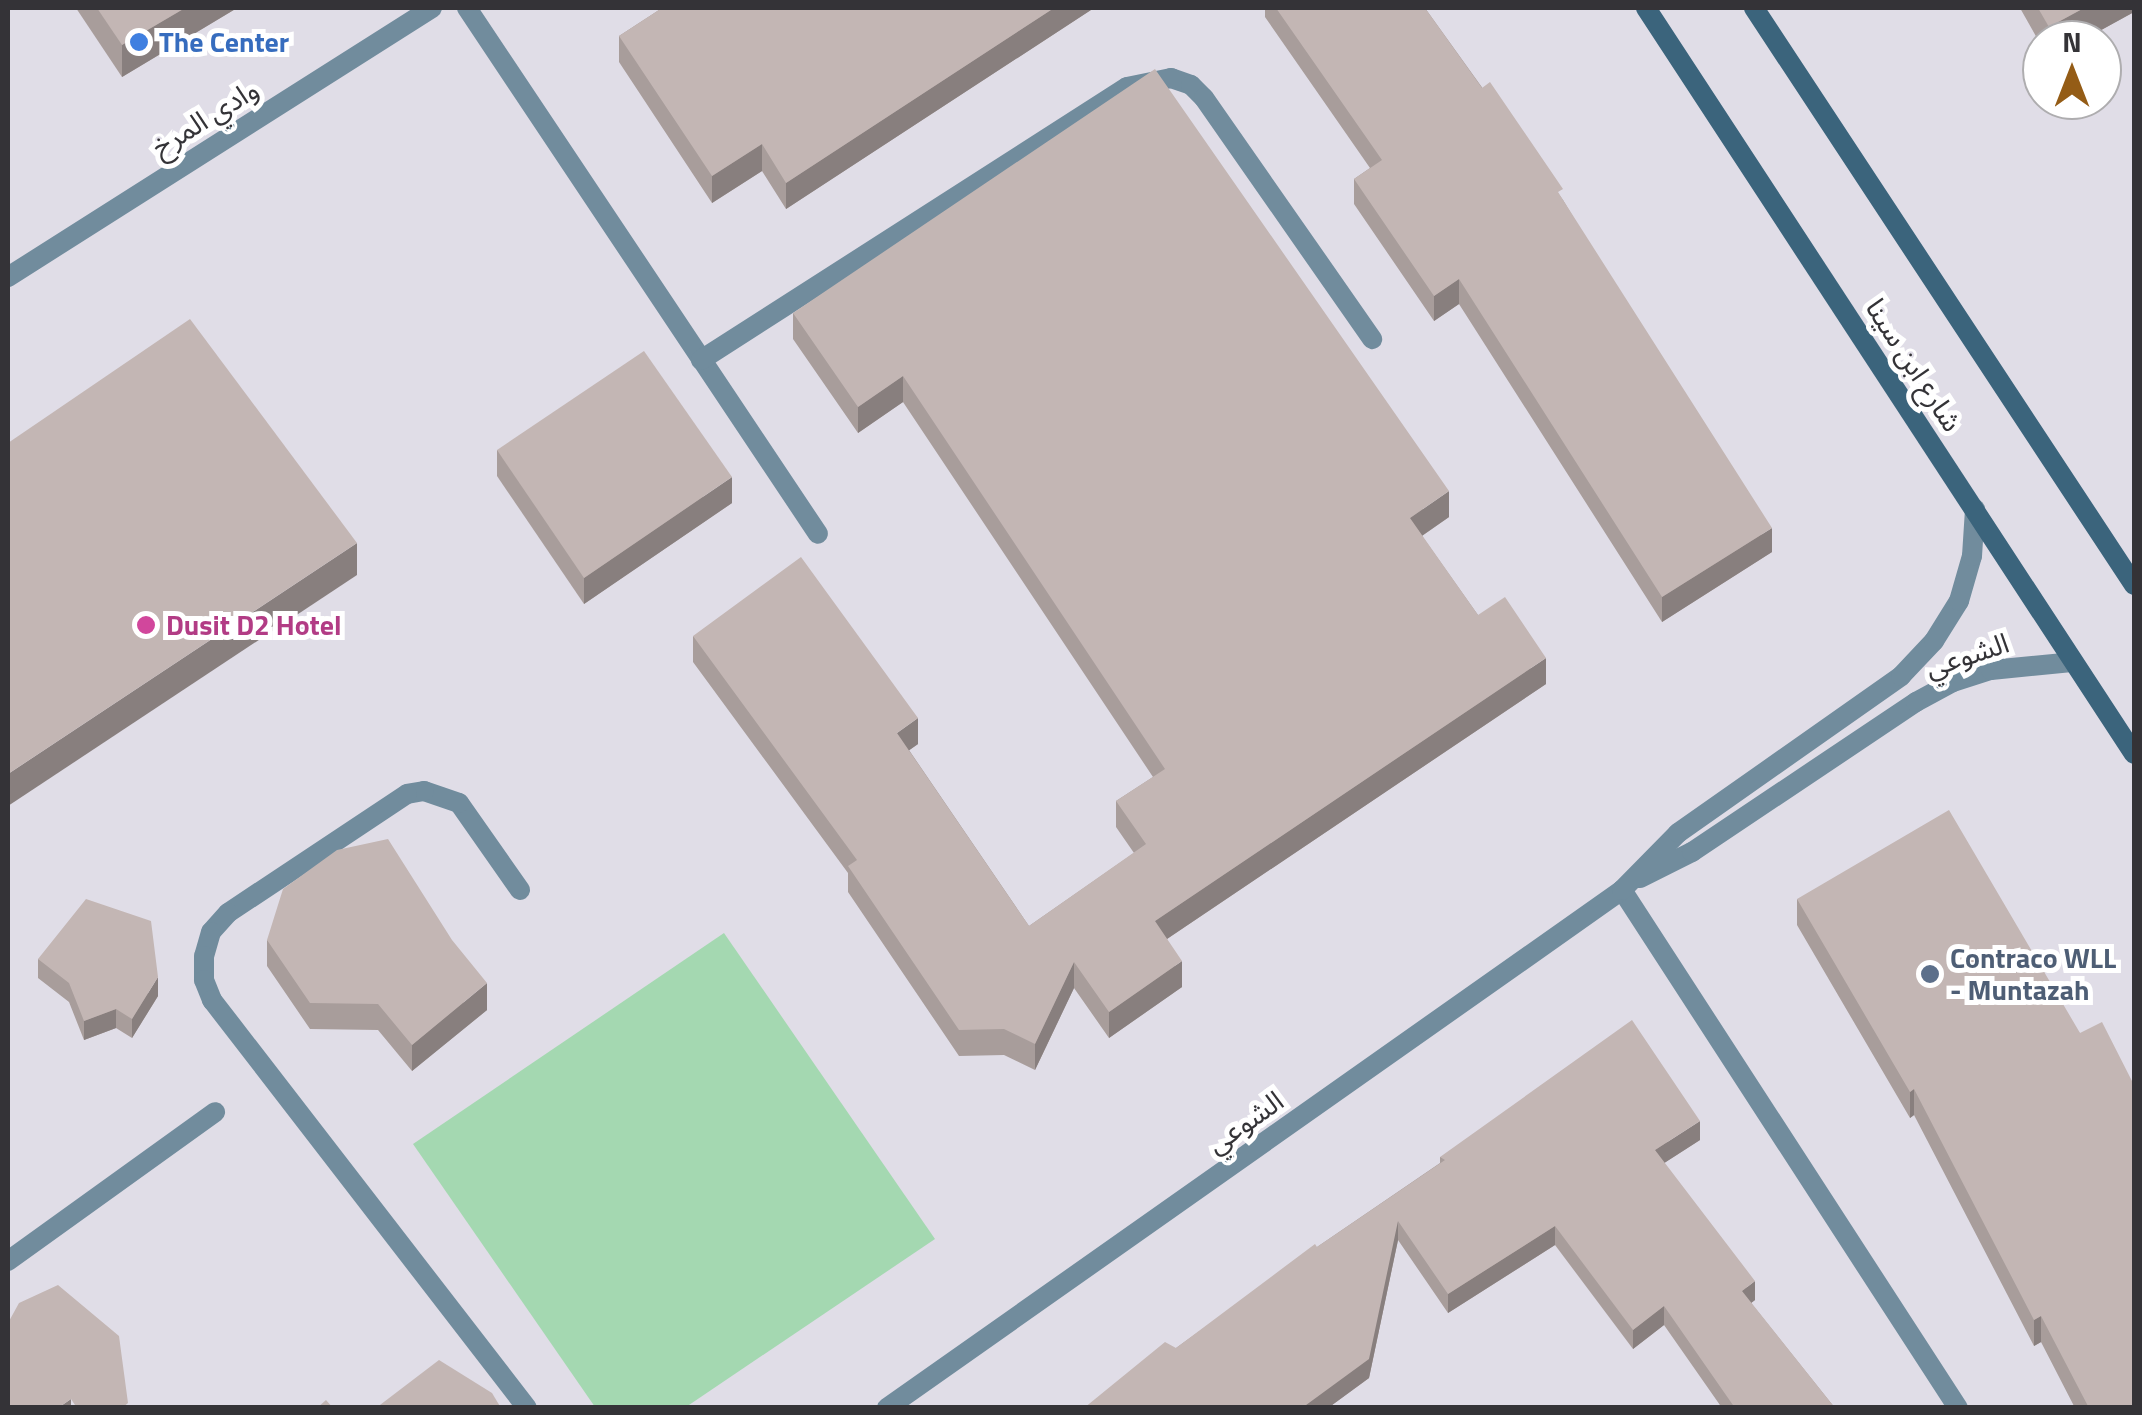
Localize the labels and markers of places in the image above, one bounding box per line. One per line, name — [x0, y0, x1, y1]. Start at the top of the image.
place label: The Center — [159, 25, 289, 59]
marker: The Center — [128, 31, 150, 53]
place label: Dusit D2 Hotel — [166, 608, 342, 642]
marker: Dusit D2 Hotel — [135, 614, 157, 636]
place label: Contraco WLL - Muntazah — [1950, 941, 2116, 1007]
marker: Contraco WLL - Muntazah — [1919, 963, 1941, 985]

